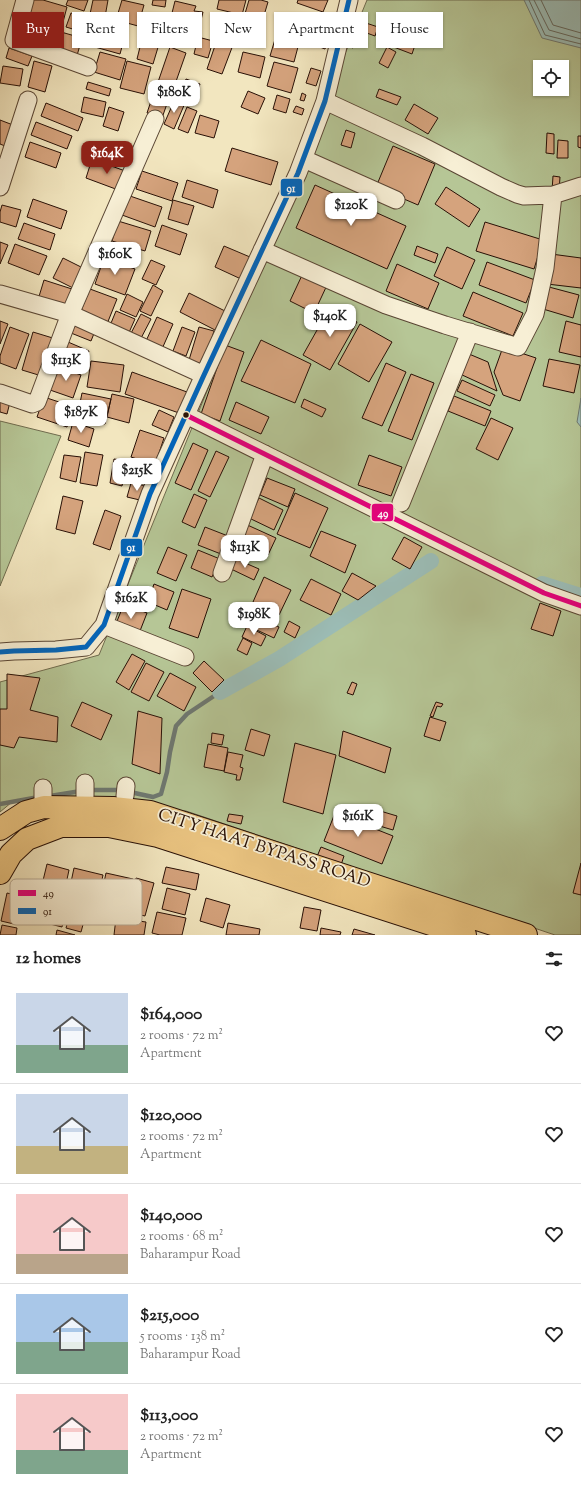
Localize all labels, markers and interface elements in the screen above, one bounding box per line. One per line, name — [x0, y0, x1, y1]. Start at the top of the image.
chip: Buy — [12, 12, 64, 48]
chip: Rent — [72, 12, 129, 48]
chip: Filters — [137, 12, 202, 48]
chip: New — [210, 12, 266, 48]
chip: Apartment — [274, 12, 368, 48]
chip: House — [376, 12, 443, 48]
map controls — [533, 60, 569, 96]
button: locate — [533, 60, 569, 96]
pin: $180K — [146, 80, 202, 114]
text: $180K — [157, 84, 191, 102]
pin: $164K — [79, 141, 135, 175]
text: $164K — [90, 145, 124, 163]
line badge: 91 — [280, 178, 303, 197]
text: 91 — [286, 181, 296, 197]
pin: $120K — [323, 193, 379, 227]
text: $120K — [334, 197, 368, 215]
pin: $160K — [87, 242, 143, 276]
text: $160K — [98, 246, 132, 264]
pin: $140K — [302, 304, 358, 338]
text: $140K — [313, 308, 347, 326]
pin: $113K — [38, 348, 94, 382]
text: $113K — [51, 352, 81, 370]
pin: $187K — [53, 400, 109, 434]
text: $187K — [64, 404, 98, 422]
unlabelled marker — [181, 410, 191, 420]
pin: $215K — [109, 458, 165, 492]
text: $215K — [121, 462, 153, 480]
line badge: 49 — [371, 503, 394, 522]
text: 49 — [377, 506, 389, 522]
pin: $113K — [217, 535, 273, 569]
line badge: 91 — [120, 538, 143, 557]
text: $113K — [230, 539, 260, 557]
text: 91 — [126, 540, 136, 556]
pin: $162K — [103, 586, 159, 620]
text: $162K — [114, 590, 148, 608]
pin: $198K — [226, 602, 282, 636]
text: $198K — [237, 606, 271, 624]
street label: CITY HAAT BYPASS ROAD — [154, 803, 374, 895]
pin: $161K — [330, 804, 386, 838]
text: $161K — [342, 808, 374, 826]
legend — [10, 879, 142, 925]
text: 49 — [43, 886, 54, 902]
text: 91 — [43, 904, 52, 920]
text: 12 homes — [16, 947, 81, 971]
icon: filters — [543, 948, 565, 970]
text: $164,000 — [140, 1003, 202, 1027]
icon: home — [48, 1009, 96, 1057]
icon: heart — [543, 1022, 565, 1044]
text: 2 rooms · 72 m² — [140, 1027, 223, 1045]
text: Apartment — [140, 1045, 201, 1063]
text: $120,000 — [140, 1104, 202, 1128]
icon: home — [48, 1110, 96, 1158]
icon: heart — [543, 1123, 565, 1145]
text: 2 rooms · 72 m² — [140, 1128, 223, 1146]
text: Apartment — [140, 1146, 201, 1164]
text: $140,000 — [140, 1204, 203, 1228]
icon: home — [48, 1210, 96, 1258]
icon: heart — [543, 1223, 565, 1245]
text: 2 rooms · 68 m² — [140, 1228, 224, 1246]
text: Baharampur Road — [140, 1246, 241, 1264]
text: $215,000 — [140, 1304, 199, 1328]
icon: home — [48, 1310, 96, 1358]
icon: heart — [543, 1323, 565, 1345]
text: 5 rooms · 138 m² — [140, 1328, 225, 1346]
text: Baharampur Road — [140, 1346, 241, 1364]
text: $113,000 — [140, 1404, 198, 1428]
icon: home — [48, 1410, 96, 1458]
icon: heart — [543, 1423, 565, 1445]
text: 2 rooms · 72 m² — [140, 1428, 223, 1446]
text: Apartment — [140, 1446, 201, 1464]

